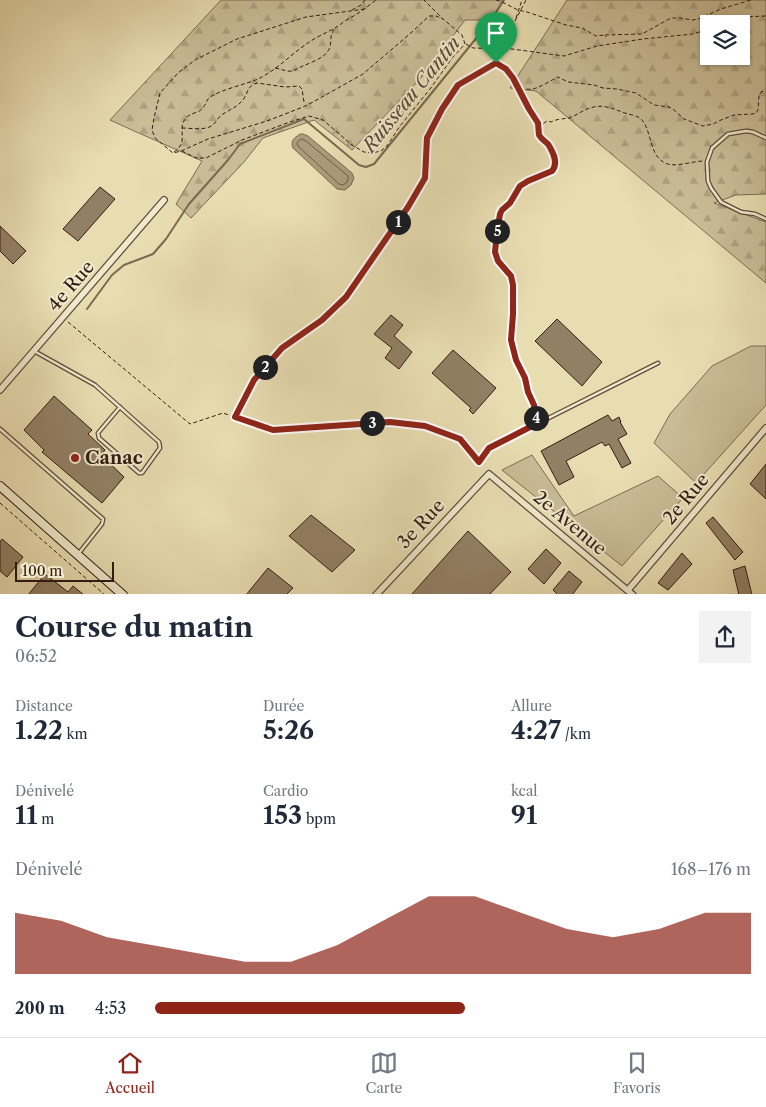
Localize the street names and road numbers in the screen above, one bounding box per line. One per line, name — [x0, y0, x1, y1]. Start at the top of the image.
street label: 4e Rue — [43, 256, 99, 316]
street label: 2e Rue — [658, 469, 714, 529]
street label: 2e Avenue — [529, 486, 611, 560]
street label: 3e Rue — [393, 495, 449, 553]

